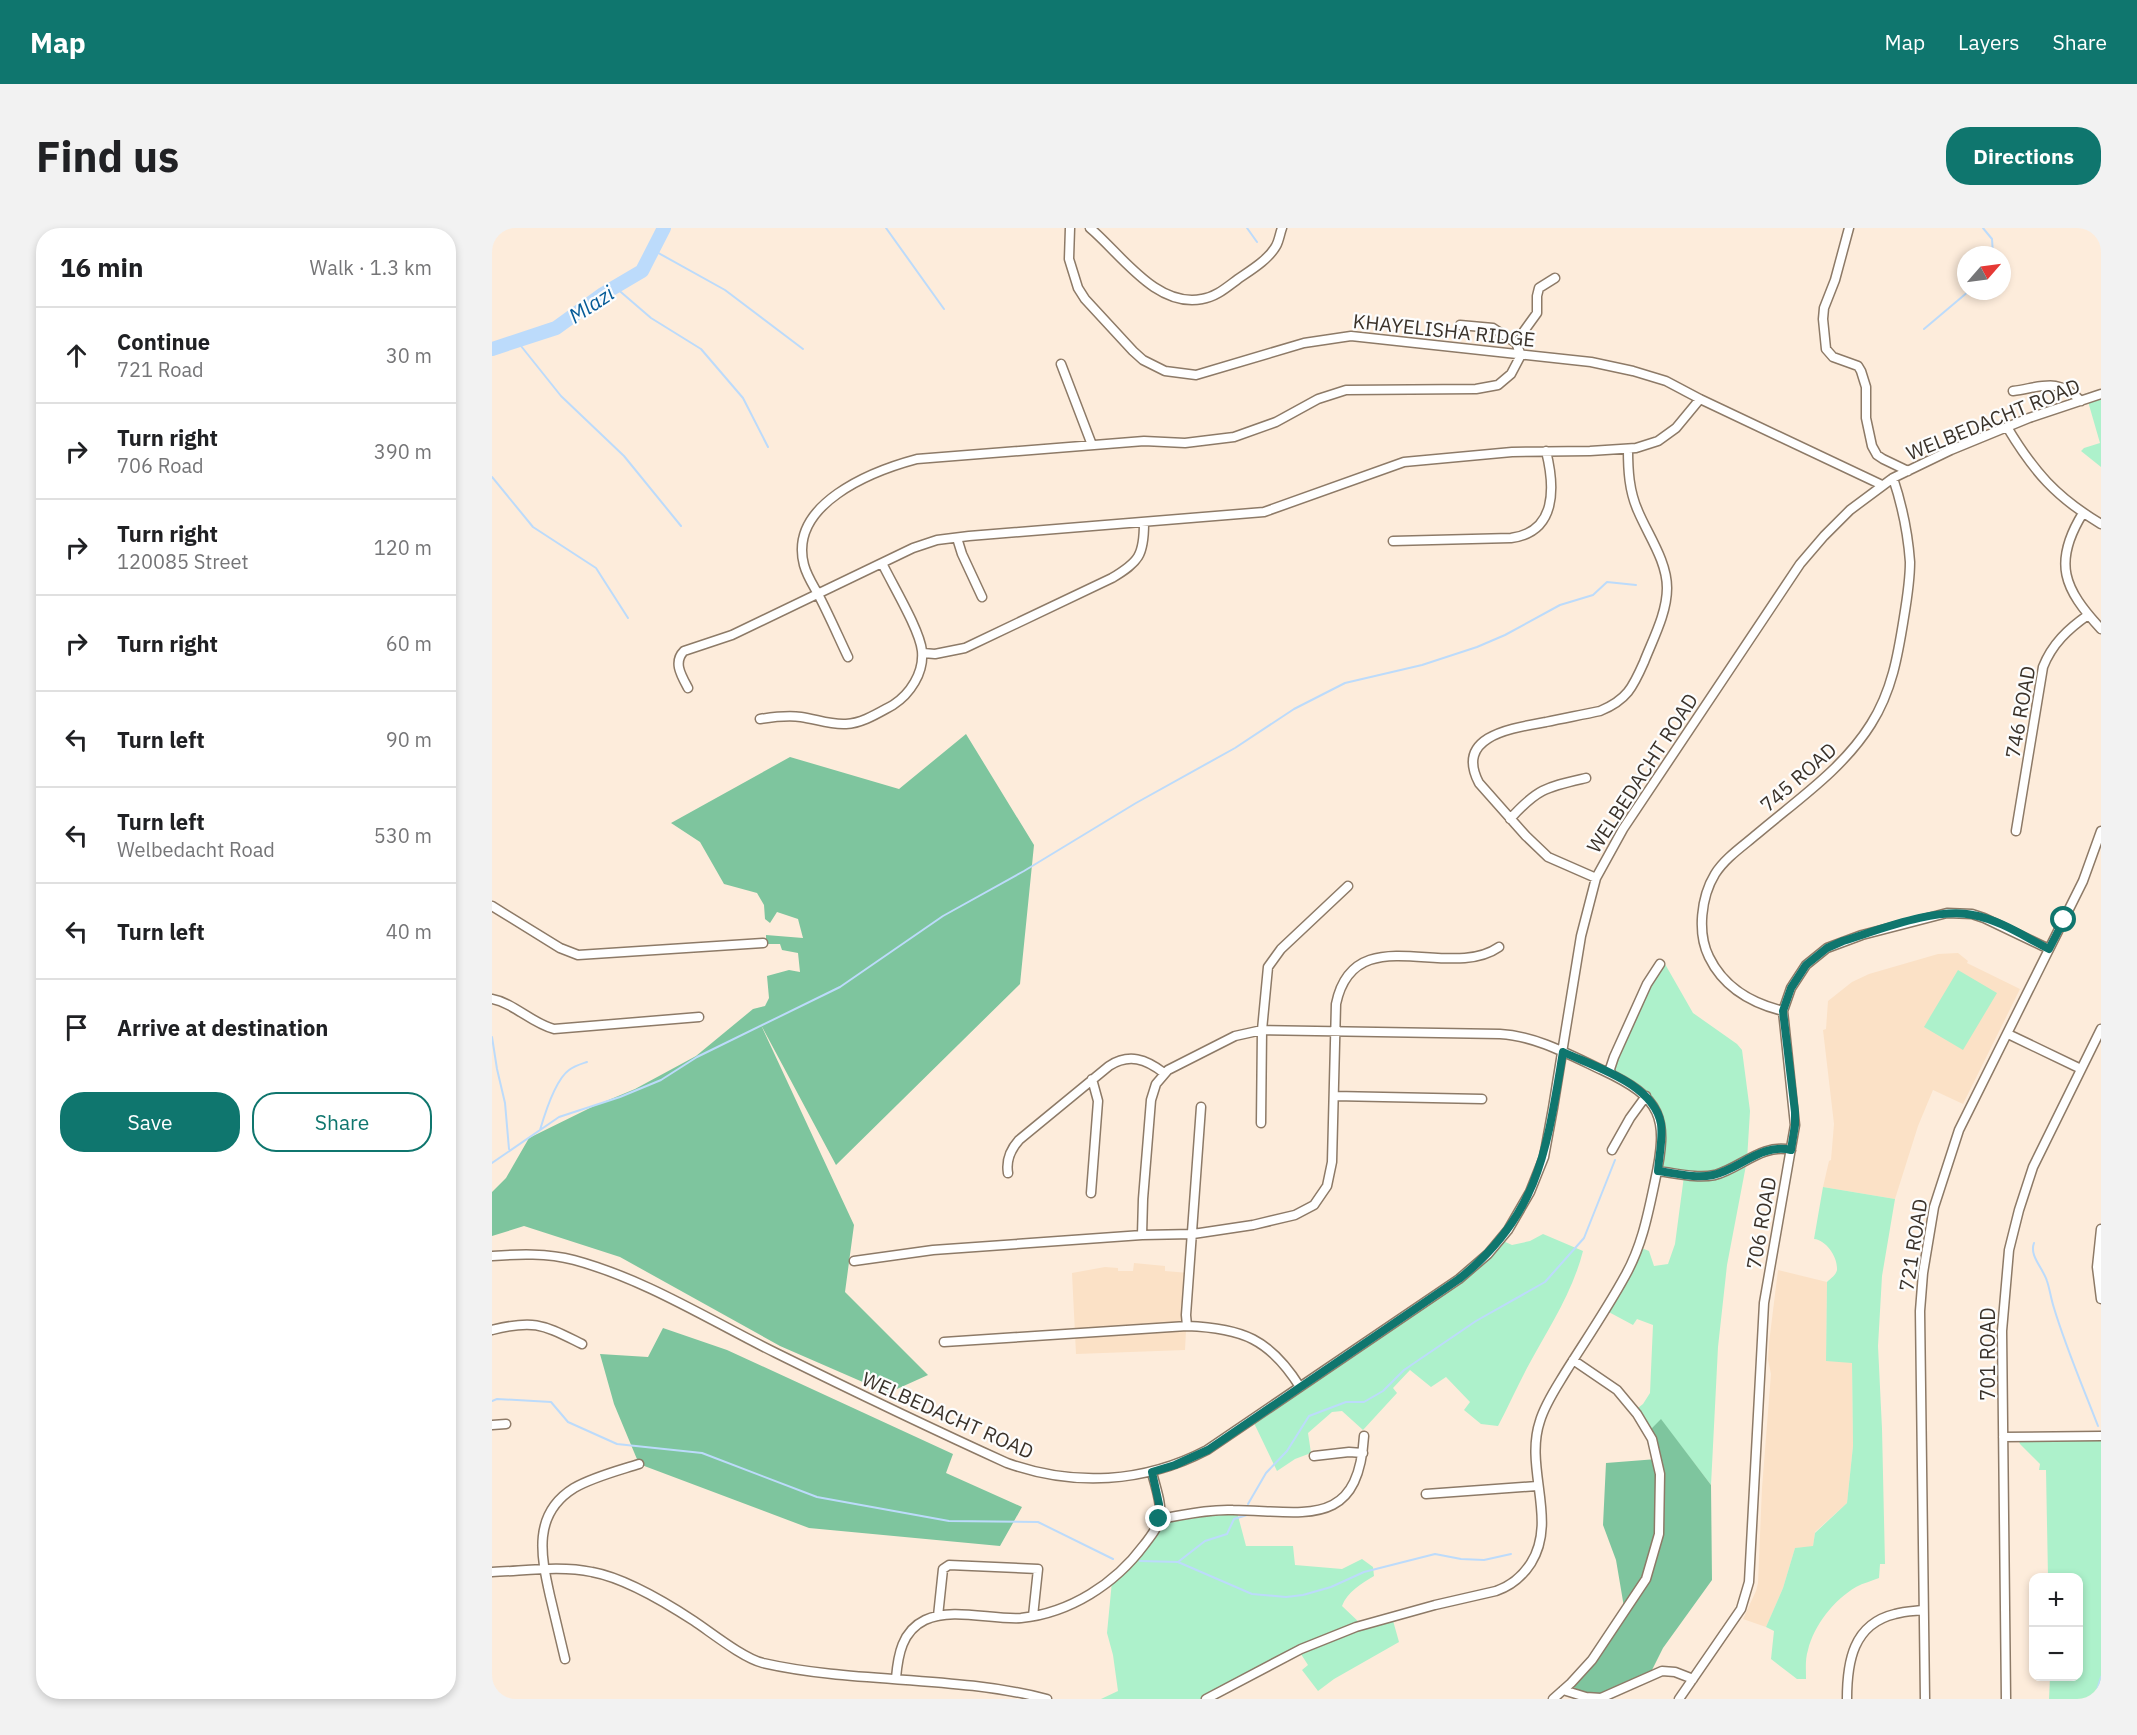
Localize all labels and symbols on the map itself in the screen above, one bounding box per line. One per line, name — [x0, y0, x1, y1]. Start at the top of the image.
north arrow — [1957, 246, 2011, 300]
water label: Mlazi — [563, 279, 620, 329]
street label: KHAYELISHA RIDGE — [1352, 307, 1536, 353]
street label: WELBEDACHT ROAD — [1902, 372, 2084, 466]
street label: 746 ROAD — [1999, 664, 2041, 760]
street label: WELBEDACHT ROAD — [1580, 688, 1704, 858]
street label: 745 ROAD — [1754, 736, 1842, 818]
route start — [2050, 906, 2076, 932]
street label: 706 ROAD — [1740, 1175, 1782, 1271]
street label: 721 ROAD — [1892, 1197, 1934, 1293]
street label: 701 ROAD — [1974, 1307, 2001, 1401]
street label: WELBEDACHT ROAD — [858, 1365, 1038, 1465]
route end — [1145, 1505, 1171, 1531]

